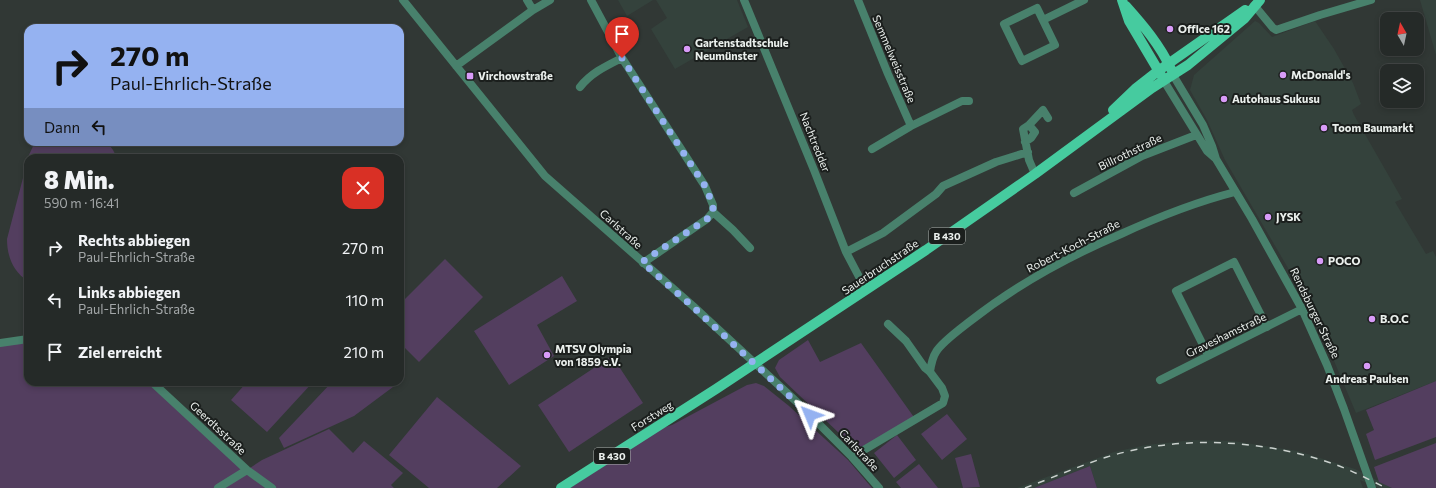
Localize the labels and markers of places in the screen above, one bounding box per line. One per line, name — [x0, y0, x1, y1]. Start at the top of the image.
pin — [605, 17, 639, 58]
place label: Office 162 — [1178, 22, 1230, 35]
marker: Office 162 — [1165, 24, 1175, 34]
place label: Gartenstadtschule Neumünster — [695, 36, 789, 62]
marker: Gartenstadtschule Neumünster — [682, 44, 692, 54]
place label: McDonald's — [1291, 68, 1351, 81]
place label: Virchowstraße — [478, 69, 553, 82]
marker: McDonald's — [1278, 70, 1288, 80]
marker: Virchowstraße — [465, 71, 475, 81]
place label: Autohaus Sukusu — [1232, 92, 1320, 105]
marker: Autohaus Sukusu — [1219, 94, 1229, 104]
place label: Toom Baumarkt — [1332, 121, 1414, 134]
marker: Toom Baumarkt — [1319, 123, 1329, 133]
place label: JYSK — [1276, 210, 1301, 224]
marker: JYSK — [1263, 212, 1273, 222]
place label: POCO — [1328, 254, 1361, 267]
marker: POCO — [1315, 256, 1325, 266]
place label: B.O.C — [1380, 312, 1409, 325]
marker: B.O.C — [1367, 314, 1377, 324]
place label: MTSV Olympia von 1859 e.V. — [555, 342, 632, 368]
marker: MTSV Olympia von 1859 e.V. — [542, 350, 552, 360]
marker: Andreas Paulsen — [1362, 361, 1372, 371]
place label: Andreas Paulsen — [1325, 372, 1409, 385]

